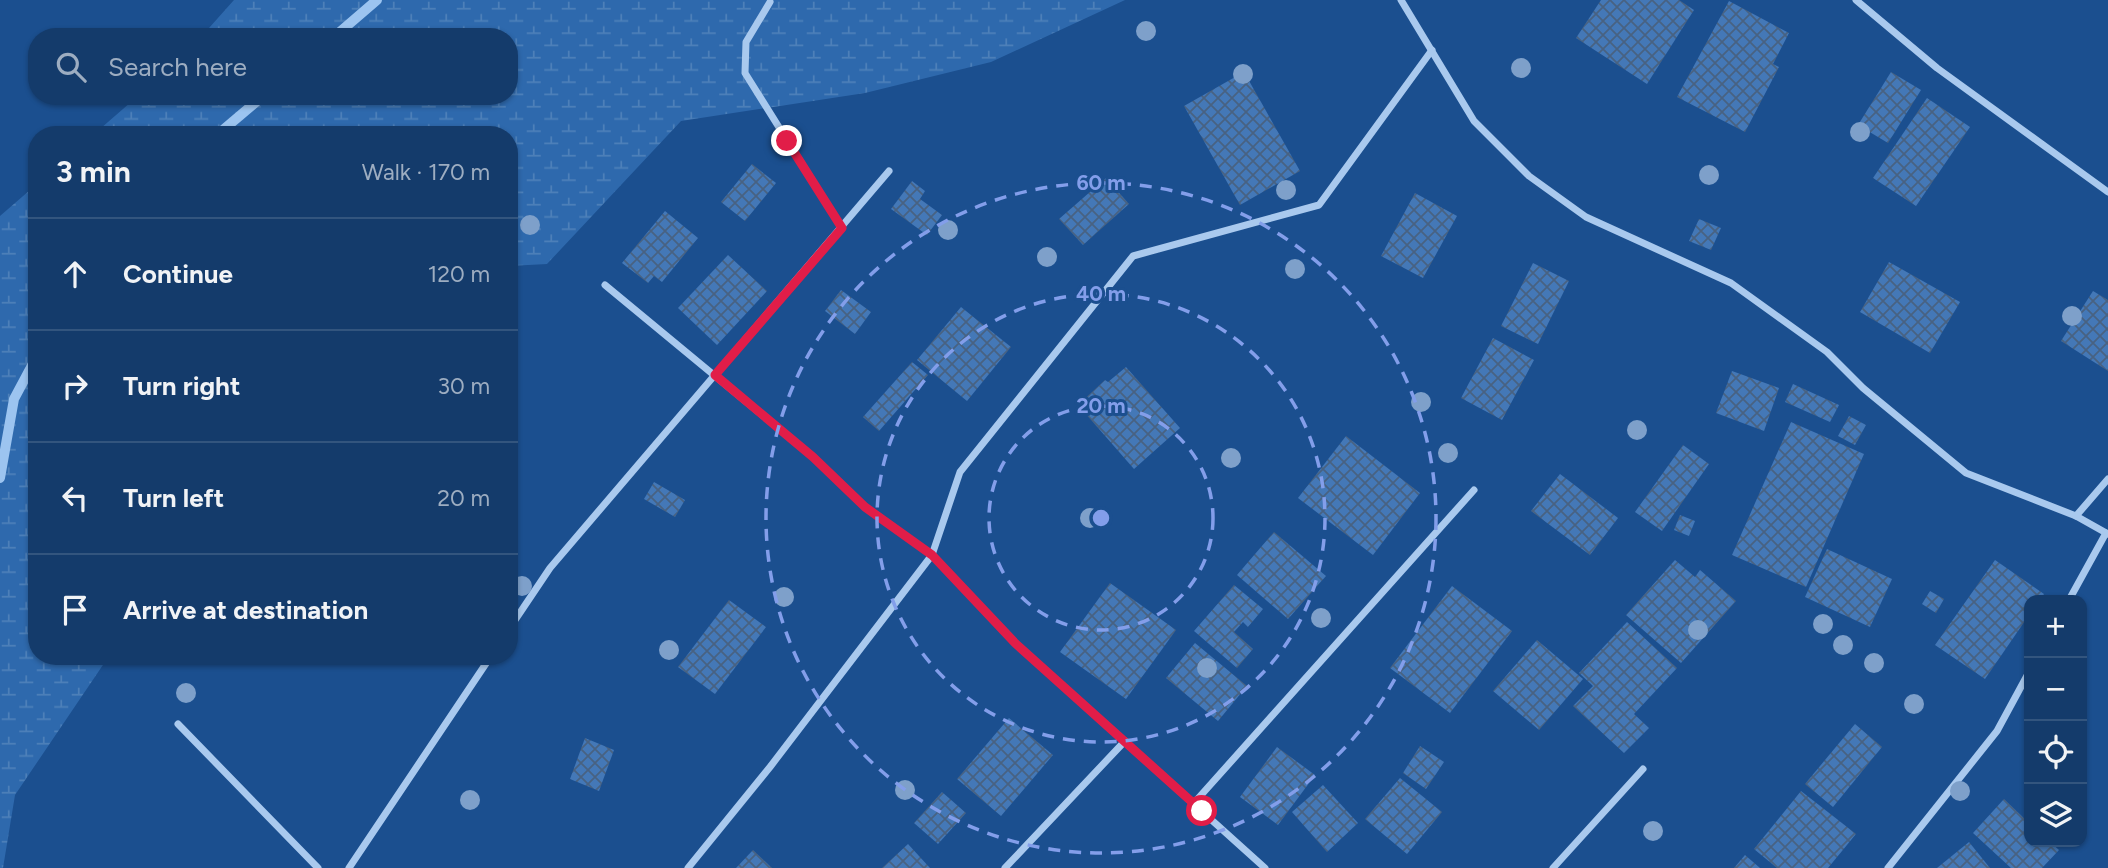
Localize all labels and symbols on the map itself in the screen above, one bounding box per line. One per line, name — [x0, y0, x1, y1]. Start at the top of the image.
route end — [771, 125, 802, 156]
text: 60 m — [1076, 170, 1126, 195]
text: 40 m — [1076, 281, 1126, 306]
text: 20 m — [1076, 393, 1126, 418]
centre of rings — [1089, 506, 1113, 530]
route start — [1186, 795, 1217, 826]

